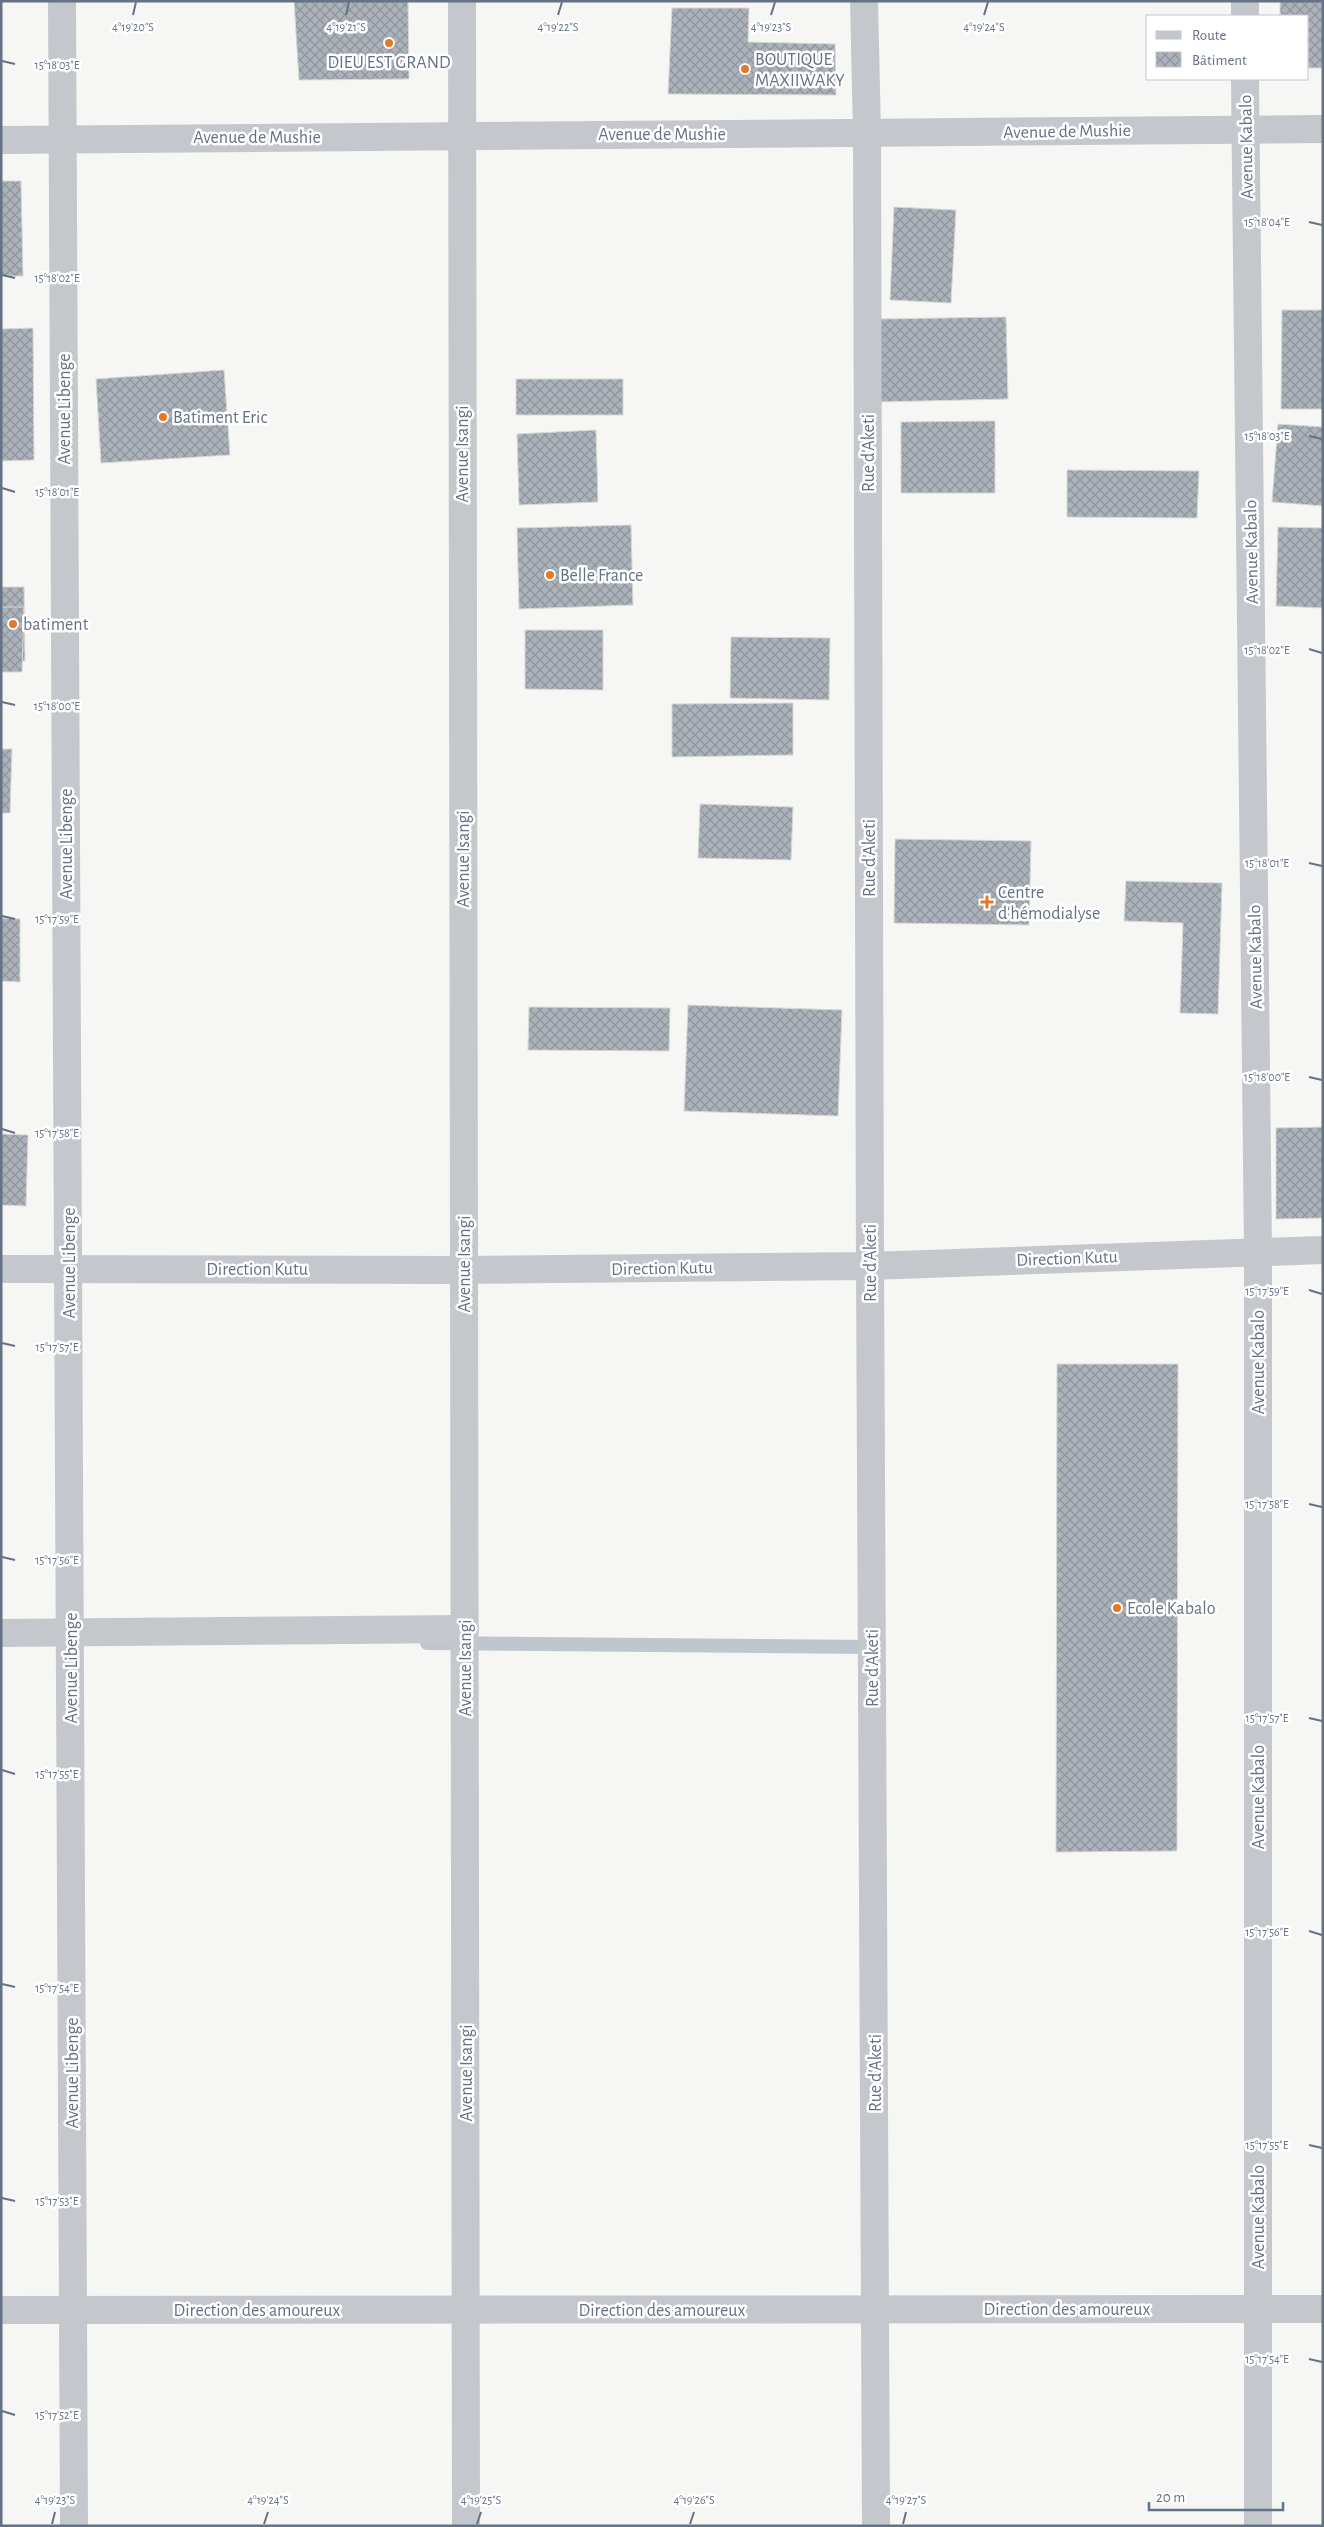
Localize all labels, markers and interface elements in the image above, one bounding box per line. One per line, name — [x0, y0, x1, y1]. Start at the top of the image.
legend — [1146, 15, 1309, 80]
text: 4°19'20"S — [112, 21, 154, 33]
text: 4°19'21"S — [326, 21, 366, 33]
text: 4°19'22"S — [538, 21, 579, 33]
text: 4°19'23"S — [751, 21, 792, 33]
text: 4°19'24"S — [963, 21, 1005, 33]
text: Route — [1192, 28, 1226, 43]
marker: DIEU EST GRAND — [383, 37, 395, 49]
place label: BOUTIQUE MAXIIWAKY — [755, 51, 845, 90]
text: Bâtiment — [1192, 53, 1247, 68]
place label: DIEU EST GRAND — [327, 54, 451, 72]
text: 15°18'03"E — [35, 59, 80, 71]
marker: BOUTIQUE MAXIIWAKY — [739, 63, 751, 75]
street label: Avenue Kabalo — [1237, 95, 1257, 199]
street label: Avenue de Mushie — [1003, 122, 1131, 142]
street label: Avenue de Mushie — [598, 126, 726, 144]
street label: Avenue de Mushie — [193, 129, 321, 147]
text: 15°18'04"E — [1244, 216, 1290, 228]
text: 15°18'02"E — [34, 272, 80, 284]
street label: Avenue Libenge — [56, 353, 74, 465]
street label: Avenue Isangi — [454, 405, 472, 503]
place label: Batiment Eric — [173, 409, 267, 427]
marker: Batiment Eric — [157, 411, 169, 423]
street label: Rue d'Aketi — [860, 414, 878, 492]
text: 15°18'03"E — [1245, 430, 1290, 442]
text: 15°18'01"E — [35, 486, 79, 498]
street label: Avenue Kabalo — [1242, 500, 1262, 604]
place label: Belle France — [560, 567, 643, 585]
marker: Belle France — [544, 569, 556, 581]
place label: batiment — [23, 616, 89, 634]
marker: batiment — [7, 618, 19, 630]
text: 15°18'02"E — [1244, 644, 1290, 656]
text: 15°18'00"E — [34, 700, 80, 712]
street label: Avenue Libenge — [58, 788, 76, 900]
street label: Avenue Isangi — [455, 810, 473, 908]
street label: Rue d'Aketi — [861, 819, 879, 897]
text: 15°18'01"E — [1245, 857, 1289, 869]
place label: Centre d'hémodialyse — [998, 884, 1100, 923]
marker: Centre d'hémodialyse — [980, 895, 994, 909]
street label: Avenue Kabalo — [1246, 905, 1266, 1009]
text: 15°17'59"E — [35, 913, 79, 925]
text: 15°18'00"E — [1244, 1071, 1290, 1083]
text: 15°17'58"E — [35, 1127, 79, 1139]
street label: Avenue Libenge — [61, 1207, 79, 1319]
street label: Avenue Isangi — [456, 1215, 474, 1313]
street label: Rue d'Aketi — [862, 1224, 880, 1302]
street label: Direction Kutu — [1016, 1248, 1118, 1270]
street label: Direction Kutu — [611, 1259, 713, 1279]
street label: Direction Kutu — [206, 1261, 308, 1279]
text: 15°17'59"E — [1245, 1285, 1289, 1297]
street label: Avenue Kabalo — [1250, 1310, 1268, 1414]
text: 15°17'57"E — [36, 1341, 79, 1353]
text: 15°17'58"E — [1245, 1498, 1289, 1510]
text: 15°17'56"E — [35, 1554, 79, 1566]
place label: Ecole Kabalo — [1127, 1600, 1216, 1618]
marker: Ecole Kabalo — [1111, 1602, 1123, 1614]
street label: Avenue Libenge — [63, 1612, 81, 1724]
street label: Avenue Isangi — [457, 1619, 475, 1717]
street label: Rue d'Aketi — [864, 1629, 882, 1707]
text: 15°17'57"E — [1246, 1712, 1289, 1724]
street label: Avenue Kabalo — [1250, 1745, 1268, 1849]
text: 15°17'55"E — [36, 1768, 79, 1780]
text: 15°17'56"E — [1245, 1926, 1289, 1938]
text: 15°17'54"E — [35, 1982, 79, 1994]
street label: Avenue Libenge — [64, 2017, 82, 2129]
street label: Avenue Isangi — [458, 2024, 476, 2122]
street label: Rue d'Aketi — [867, 2034, 885, 2112]
text: 15°17'55"E — [1246, 2139, 1289, 2151]
street label: Avenue Kabalo — [1250, 2165, 1268, 2269]
text: 15°17'53"E — [36, 2195, 79, 2207]
street label: Direction des amoureux — [984, 2301, 1151, 2319]
street label: Direction des amoureux — [174, 2302, 341, 2320]
street label: Direction des amoureux — [579, 2302, 746, 2320]
text: 15°17'54"E — [1245, 2353, 1289, 2365]
text: 15°17'52"E — [35, 2409, 79, 2421]
scale bar — [1149, 2480, 1283, 2512]
text: 20 m — [1156, 2490, 1185, 2505]
text: 4°19'23"S — [35, 2494, 76, 2506]
text: 4°19'24"S — [247, 2494, 289, 2506]
text: 4°19'25"S — [461, 2494, 502, 2506]
text: 4°19'26"S — [673, 2494, 715, 2506]
text: 4°19'27"S — [886, 2494, 927, 2506]

